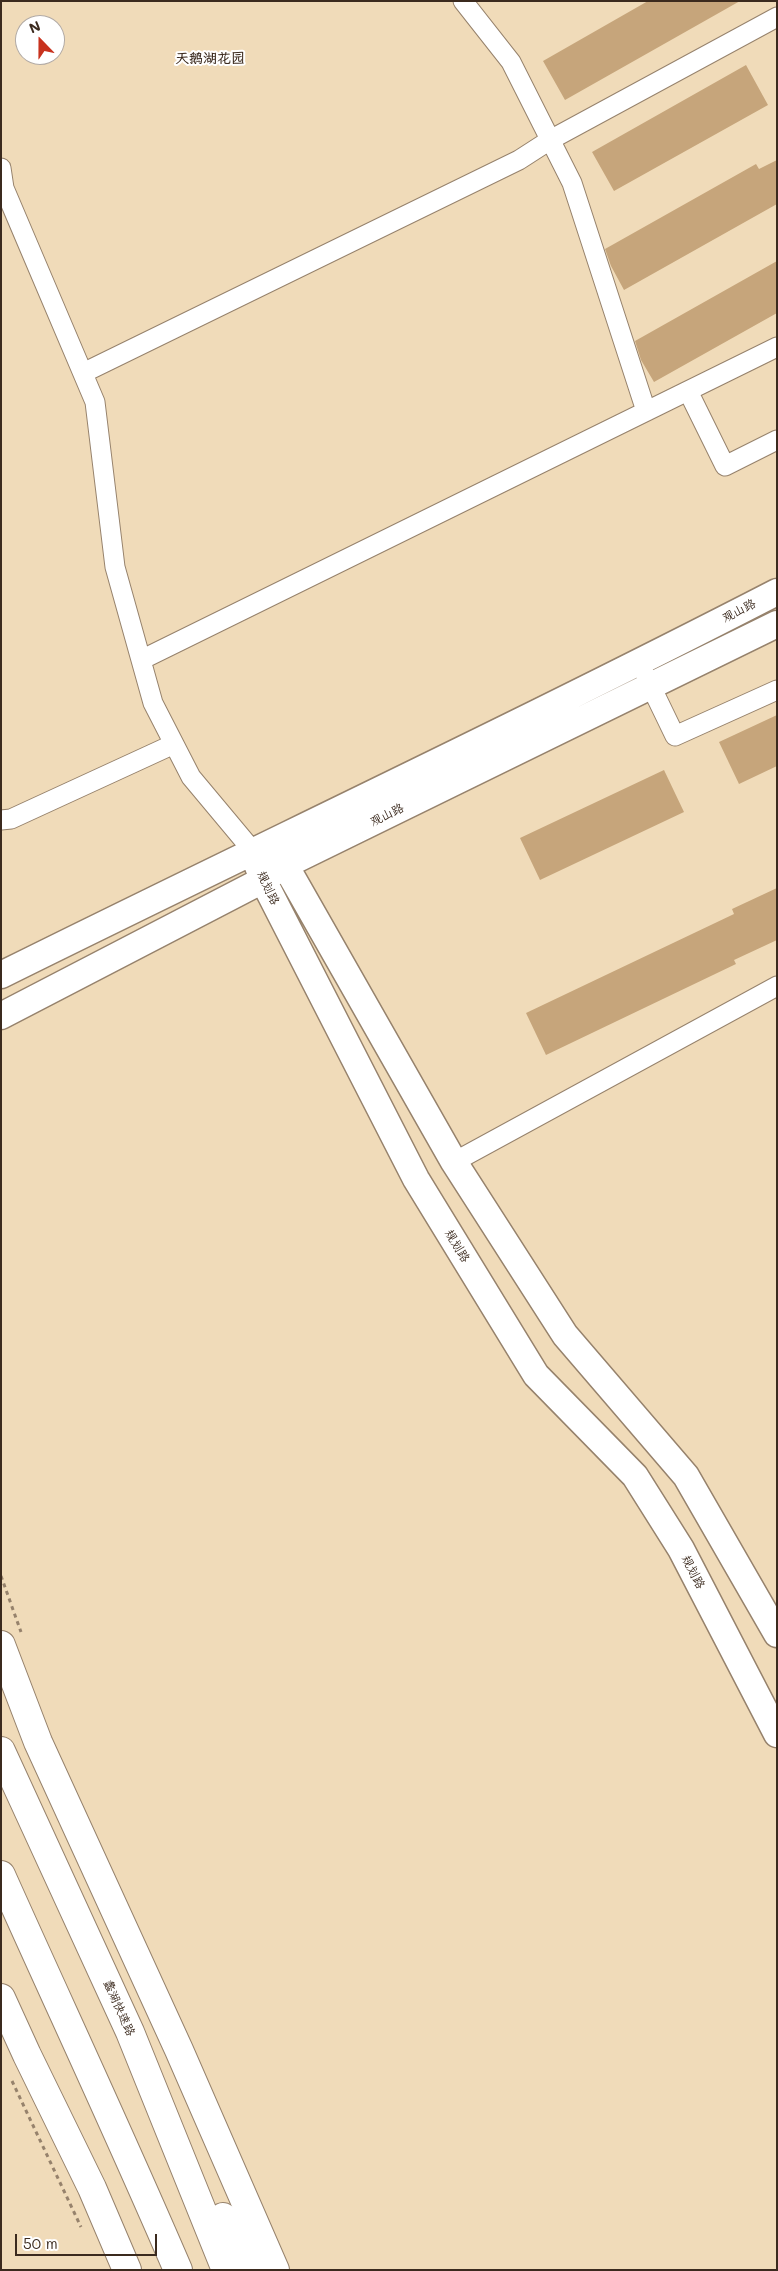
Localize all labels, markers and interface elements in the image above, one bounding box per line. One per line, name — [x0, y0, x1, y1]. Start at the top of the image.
north arrow — [15, 15, 65, 65]
text: N — [26, 16, 43, 37]
district label: 天鹅湖花园 — [175, 51, 245, 67]
street label: 观山路 — [720, 596, 758, 626]
street label: 观山路 — [368, 801, 406, 829]
street label: 规划路 — [254, 869, 282, 907]
street label: 规划路 — [442, 1227, 472, 1265]
street label: 规划路 — [678, 1553, 708, 1591]
street label: 蠡湖快速路 — [100, 1978, 138, 2038]
scale bar — [18, 2224, 160, 2256]
text: 50 m — [23, 2233, 58, 2253]

